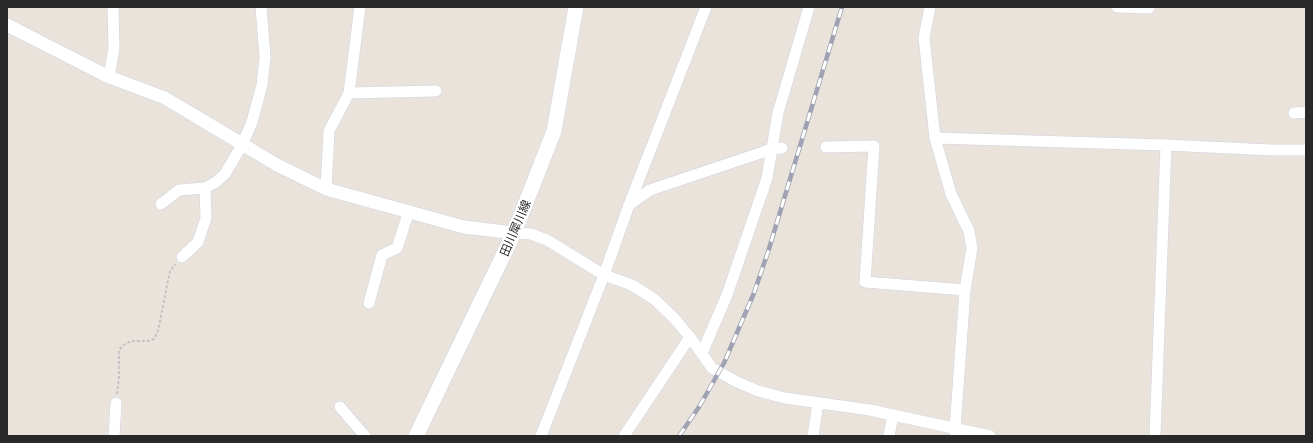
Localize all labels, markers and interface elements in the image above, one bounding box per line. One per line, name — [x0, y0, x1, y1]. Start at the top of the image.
street label: 田川犀川線 — [495, 197, 535, 259]

